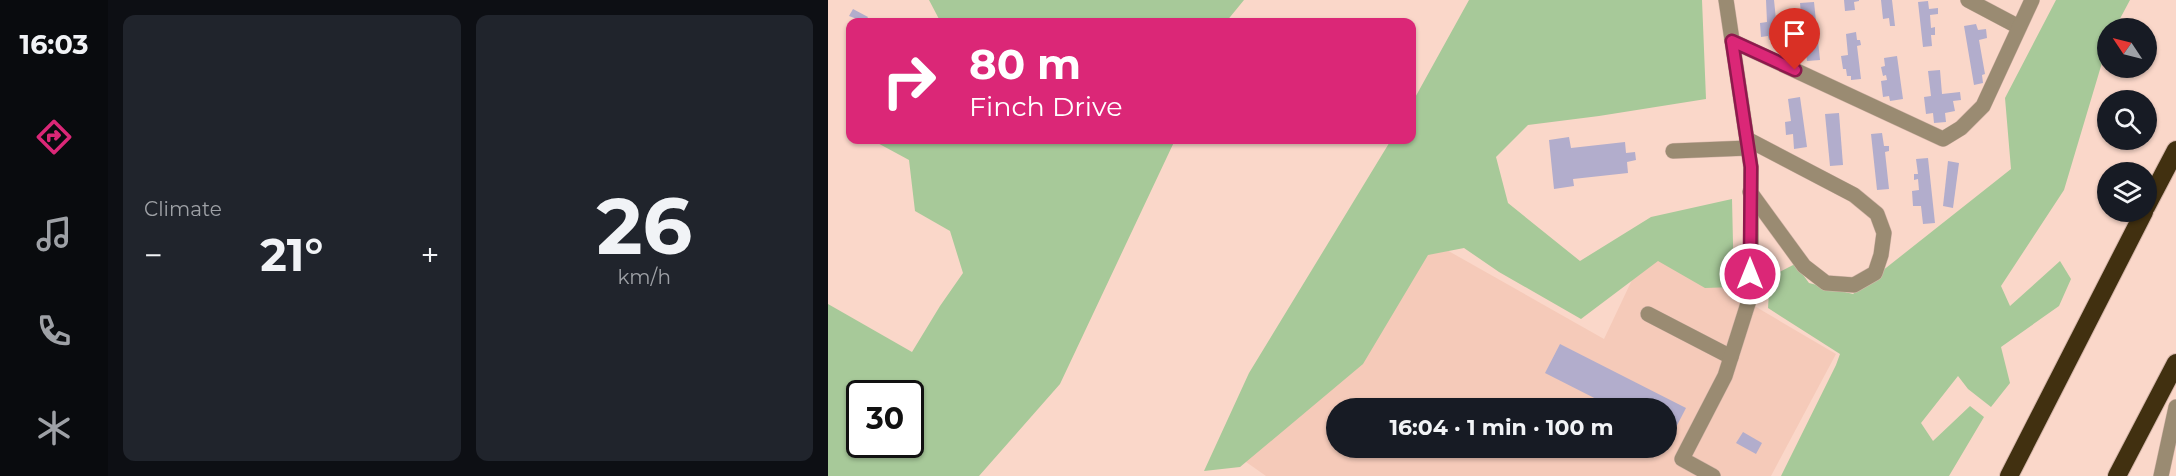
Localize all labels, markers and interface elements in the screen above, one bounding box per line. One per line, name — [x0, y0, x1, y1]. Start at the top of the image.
pin — [1769, 8, 1820, 70]
icon: arrive — [1778, 17, 1811, 50]
north arrow — [2097, 18, 2157, 78]
map controls — [2097, 18, 2157, 222]
text: 16:03 — [20, 28, 88, 61]
text: 80 m — [969, 38, 1081, 90]
icon: right — [870, 42, 948, 120]
text: Finch Drive — [969, 90, 1123, 123]
button: search — [2097, 90, 2157, 150]
icon: directions — [33, 116, 75, 158]
button: layers — [2097, 162, 2157, 222]
text: 26 — [596, 178, 692, 274]
text: Climate — [144, 197, 222, 221]
icon: music — [33, 213, 75, 255]
text: 21° — [260, 227, 323, 282]
text: − — [144, 235, 163, 275]
text: + — [421, 235, 439, 275]
position arrow — [1718, 242, 1782, 306]
text: km/h — [618, 265, 671, 289]
icon: phone — [33, 310, 75, 352]
speed limit sign: 30 — [846, 380, 924, 458]
icon: climate — [33, 407, 75, 449]
text: 16:04 · 1 min · 100 m — [1389, 414, 1614, 441]

